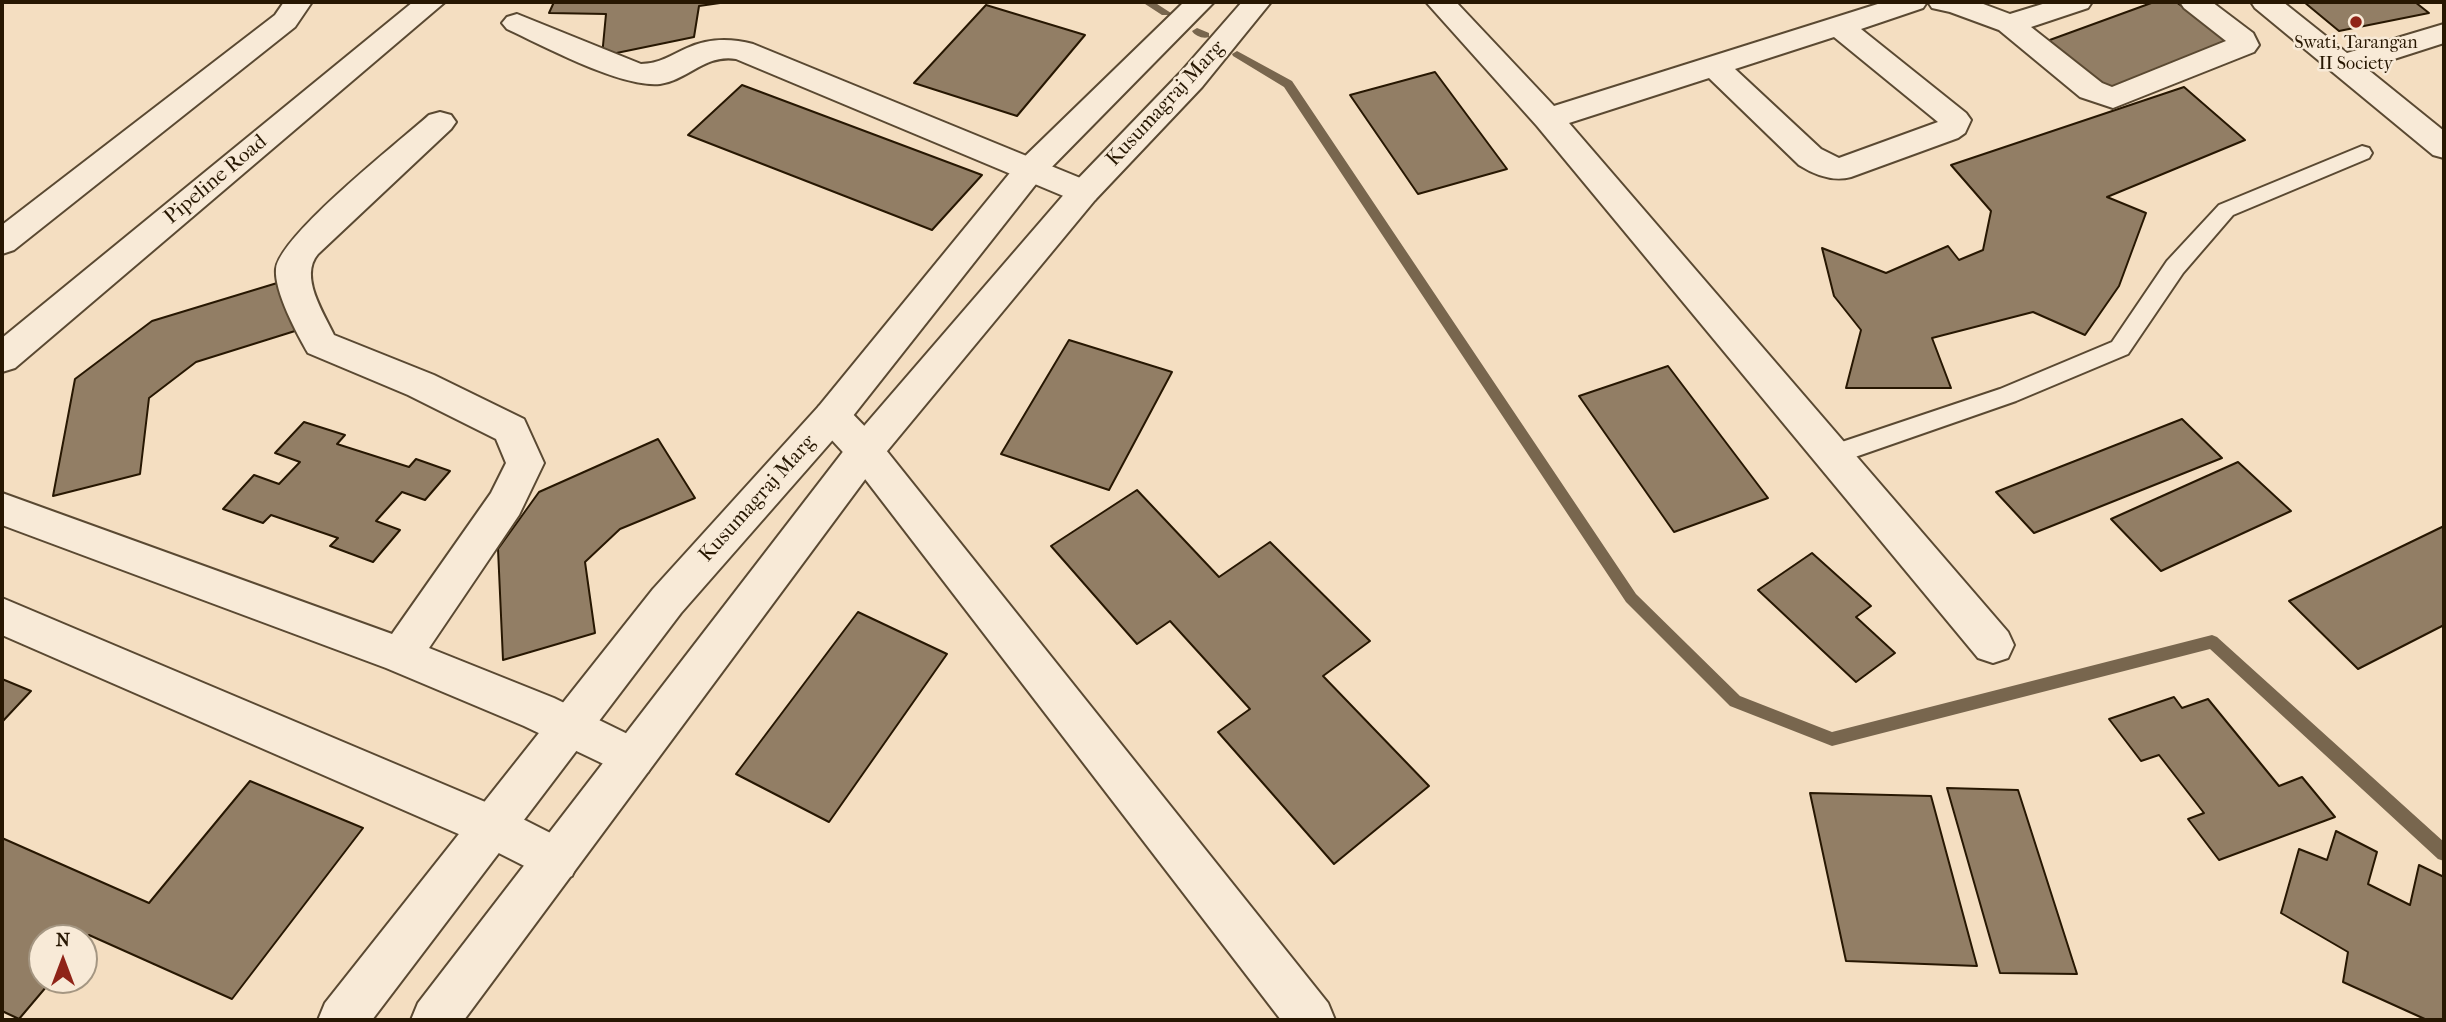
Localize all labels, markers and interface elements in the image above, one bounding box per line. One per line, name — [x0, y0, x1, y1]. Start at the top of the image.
marker: Swati, Tarangan II Society — [2348, 14, 2364, 30]
place label: Swati, Tarangan II Society — [2294, 33, 2418, 76]
street label: Kusumagraj Marg — [1101, 36, 1231, 172]
street label: Pipeline Road — [160, 130, 272, 230]
street label: Kusumagraj Marg — [694, 430, 822, 568]
north arrow — [28, 924, 98, 994]
text: N — [56, 929, 70, 951]

